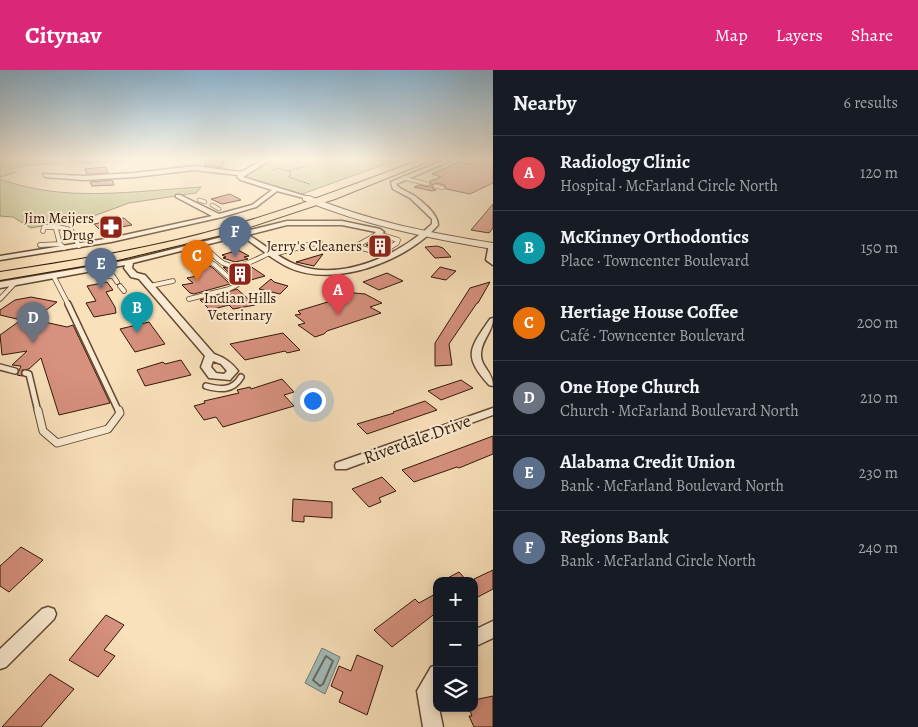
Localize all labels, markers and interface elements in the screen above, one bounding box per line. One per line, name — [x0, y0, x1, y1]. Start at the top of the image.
text: Citynav — [25, 19, 101, 51]
text: Map — [715, 23, 748, 47]
text: Layers — [776, 23, 823, 47]
text: Share — [851, 23, 893, 47]
text: Nearby — [513, 89, 576, 117]
text: 6 results — [844, 92, 898, 114]
text: Radiology Clinic — [560, 149, 690, 175]
text: A — [524, 162, 534, 184]
text: 120 m — [860, 162, 898, 184]
text: Hospital · McFarland Circle North — [560, 175, 778, 197]
place label: Jim Meijers Drug — [24, 208, 94, 245]
pharmacy icon: Jim Meijers Drug — [98, 214, 124, 240]
pin: F — [219, 216, 251, 257]
text: McKinney Orthodontics — [560, 224, 749, 250]
building icon: Jerry's Cleaners — [367, 233, 393, 259]
place label: Jerry's Cleaners — [267, 236, 362, 256]
text: B — [524, 237, 534, 259]
text: 150 m — [861, 237, 898, 259]
pin: C — [181, 240, 213, 281]
pin: E — [85, 248, 117, 289]
text: Place · Towncenter Boulevard — [560, 250, 749, 272]
building icon: Indian Hills Veterinary — [227, 261, 253, 287]
pin: A — [322, 274, 354, 315]
place label: Indian Hills Veterinary — [204, 288, 276, 325]
pin: B — [121, 292, 153, 333]
text: Hertiage House Coffee — [560, 299, 738, 325]
pin: D — [17, 302, 49, 343]
text: C — [524, 312, 534, 334]
text: 200 m — [857, 312, 898, 334]
text: Café · Towncenter Boulevard — [560, 325, 745, 347]
text: One Hope Church — [560, 374, 700, 400]
text: D — [523, 387, 535, 409]
text: 210 m — [860, 387, 898, 409]
your location — [300, 388, 326, 414]
text: Church · McFarland Boulevard North — [560, 400, 799, 422]
street label: Riverdale Drive — [360, 408, 474, 470]
text: Alabama Credit Union — [560, 449, 735, 475]
text: E — [524, 462, 534, 484]
text: 230 m — [859, 462, 898, 484]
text: Bank · McFarland Boulevard North — [560, 475, 784, 497]
text: Regions Bank — [560, 524, 669, 550]
text: F — [525, 537, 533, 559]
text: 240 m — [858, 537, 898, 559]
text: Bank · McFarland Circle North — [560, 550, 756, 572]
map controls — [433, 577, 478, 712]
button: + — [433, 577, 478, 622]
button: − — [433, 622, 478, 667]
button: layers — [433, 667, 478, 712]

